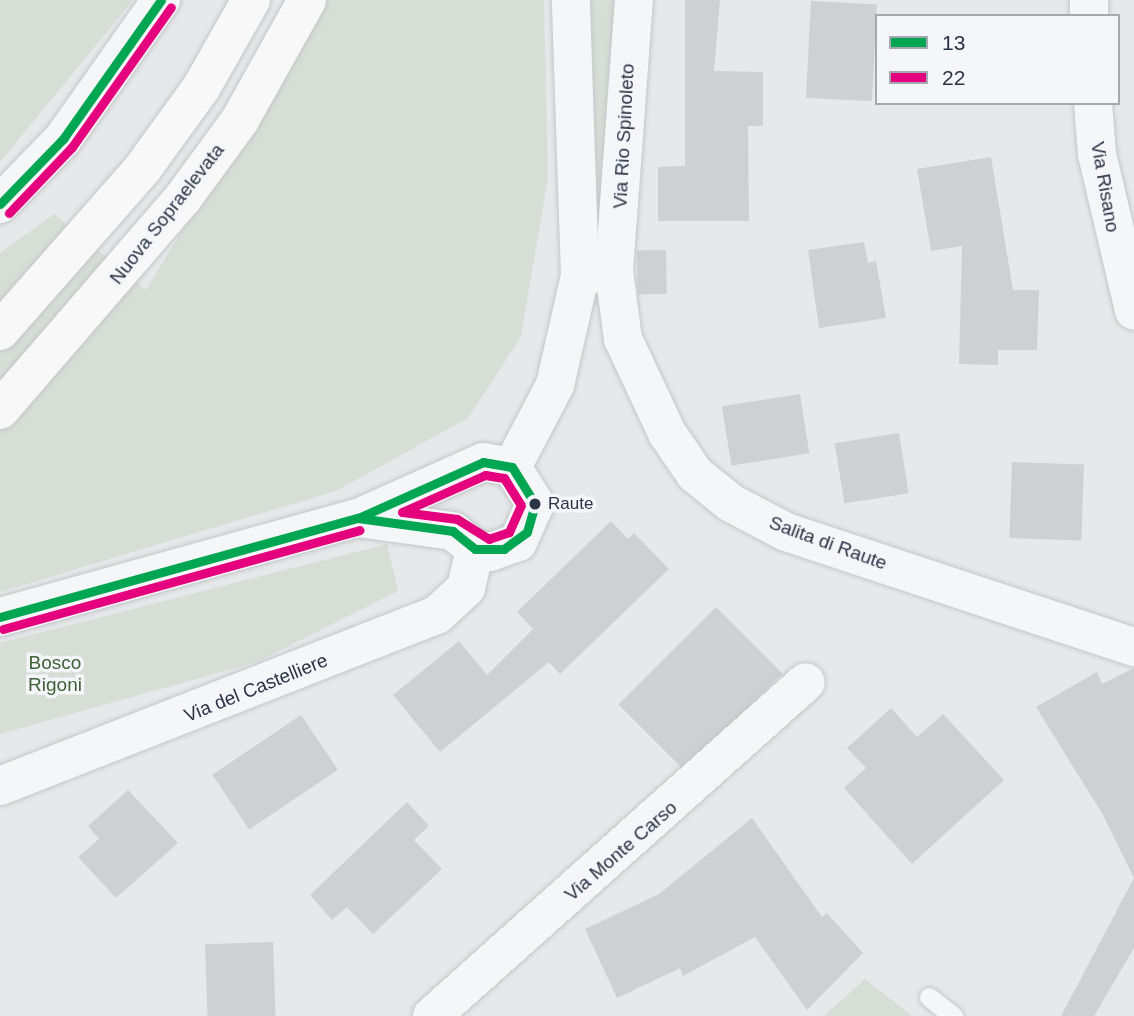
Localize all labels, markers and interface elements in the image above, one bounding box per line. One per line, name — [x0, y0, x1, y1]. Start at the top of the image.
legend — [875, 14, 1120, 105]
text: 13 — [942, 31, 965, 54]
street label: Via Rio Spinoleto — [609, 63, 639, 209]
text: 22 — [942, 66, 965, 89]
street label: Nuova Sopraelevata — [105, 139, 229, 289]
street label: Via Risano — [1086, 140, 1124, 234]
place label: Raute — [548, 494, 593, 514]
marker: Raute — [528, 497, 542, 511]
street label: Salita di Raute — [766, 511, 890, 575]
street label: Via del Castelliere — [181, 649, 331, 727]
park label: Bosco Rigoni — [28, 652, 82, 696]
street label: Via Monte Carso — [560, 796, 682, 906]

